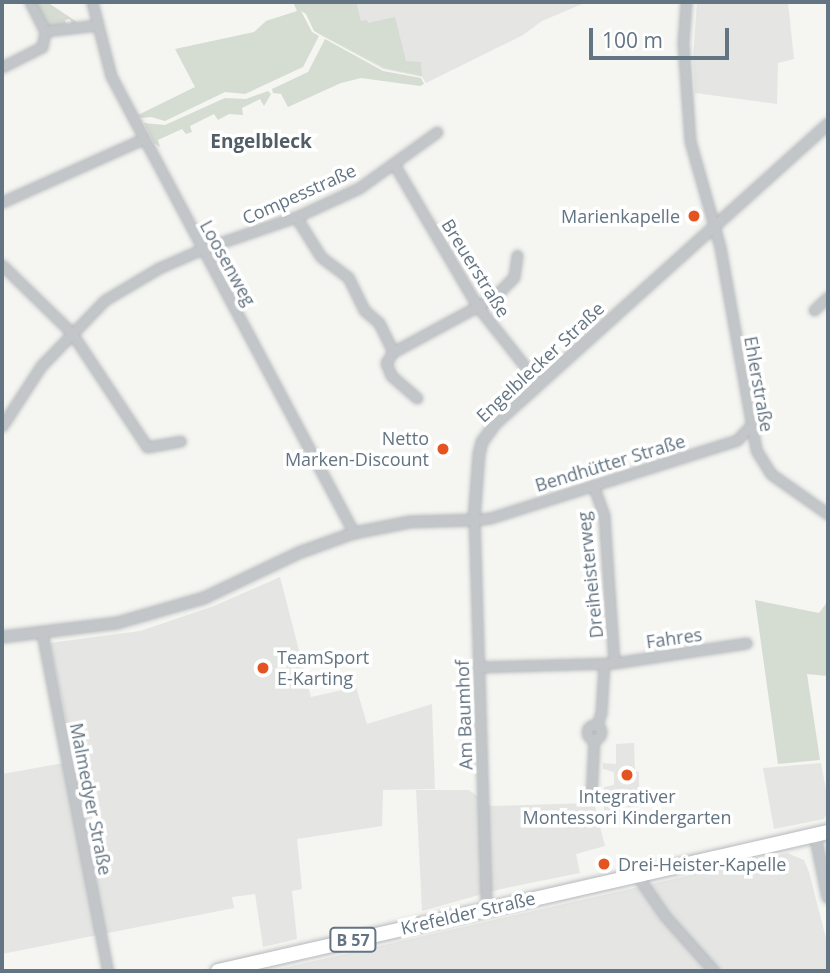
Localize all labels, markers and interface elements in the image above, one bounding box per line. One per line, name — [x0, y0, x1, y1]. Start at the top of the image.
scale bar — [592, 14, 732, 58]
text: 100 m — [602, 26, 663, 54]
district label: Engelbleck — [210, 131, 312, 153]
street label: Compesstraße — [239, 159, 359, 229]
place label: Marienkapelle — [561, 205, 680, 227]
marker: Marienkapelle — [686, 208, 702, 224]
street label: Breuerstraße — [437, 215, 515, 321]
street label: Loosenweg — [196, 216, 260, 310]
street label: Engelblecker Straße — [472, 297, 608, 427]
street label: Ehlerstraße — [740, 335, 778, 433]
place label: Netto Marken-Discount — [285, 428, 429, 471]
street label: Bendhütter Straße — [532, 430, 688, 496]
marker: Netto Marken-Discount — [435, 441, 451, 457]
street label: Dreiheisterweg — [573, 511, 607, 639]
street label: Fahres — [645, 623, 703, 653]
place label: TeamSport E-Karting — [277, 647, 369, 690]
marker: TeamSport E-Karting — [255, 660, 271, 676]
street label: Am Baumhof — [451, 660, 477, 770]
street label: Malmedyer Straße — [66, 721, 116, 877]
marker: Integrativer Montessori Kindergarten — [619, 767, 635, 783]
place label: Integrativer Montessori Kindergarten — [523, 786, 731, 828]
place label: Drei-Heister-Kapelle — [618, 853, 786, 875]
marker: Drei-Heister-Kapelle — [596, 856, 612, 872]
street label: Krefelder Straße — [399, 887, 537, 939]
road number: B 57 — [328, 928, 378, 952]

